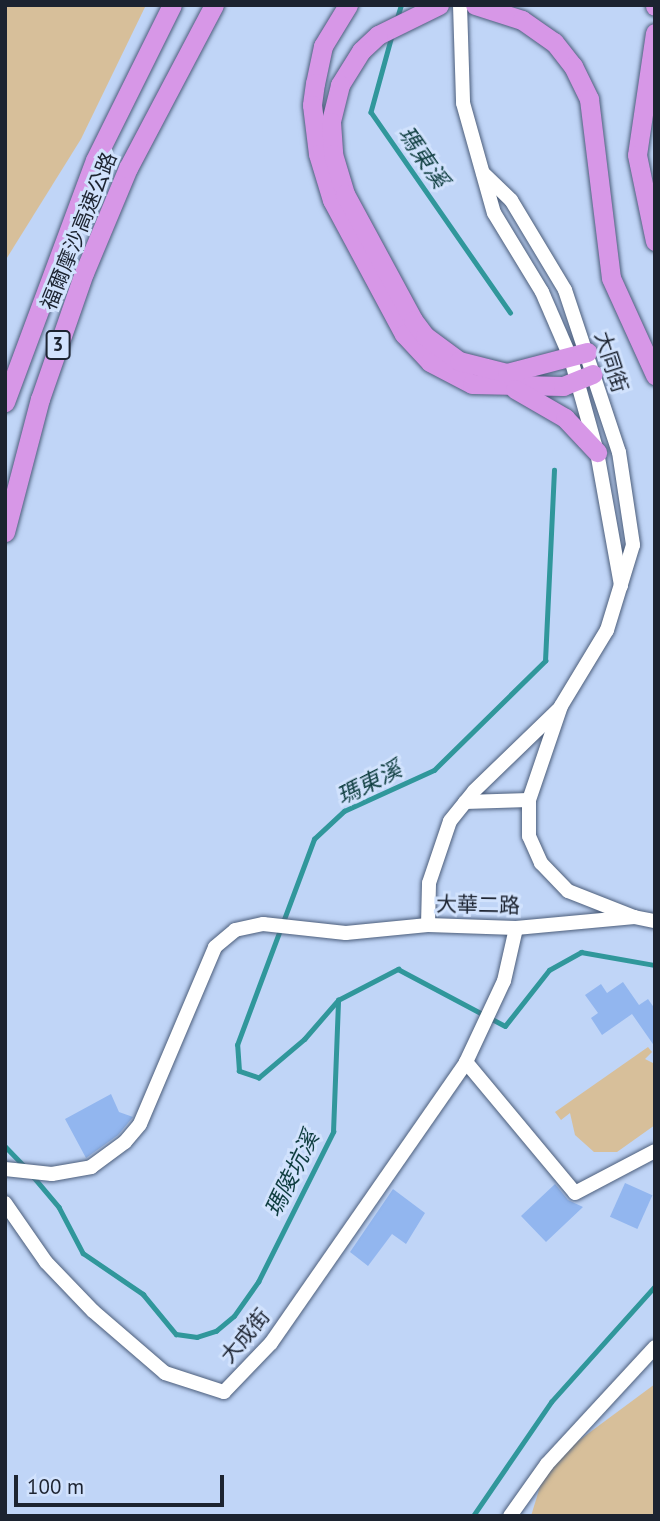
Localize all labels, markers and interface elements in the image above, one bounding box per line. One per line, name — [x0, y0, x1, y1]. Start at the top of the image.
water label: 瑪東溪 — [392, 121, 454, 193]
street label: 福爾摩沙高速公路 — [36, 148, 122, 314]
street label: 大同街 — [589, 328, 633, 396]
road number: 3 — [44, 330, 72, 360]
water label: 瑪東溪 — [332, 755, 406, 811]
street label: 大華二路 — [436, 892, 520, 918]
water label: 瑪陵坑溪 — [259, 1127, 325, 1221]
street label: 大成街 — [215, 1304, 275, 1368]
scale bar — [18, 1462, 228, 1506]
text: 100 m — [27, 1473, 84, 1500]

